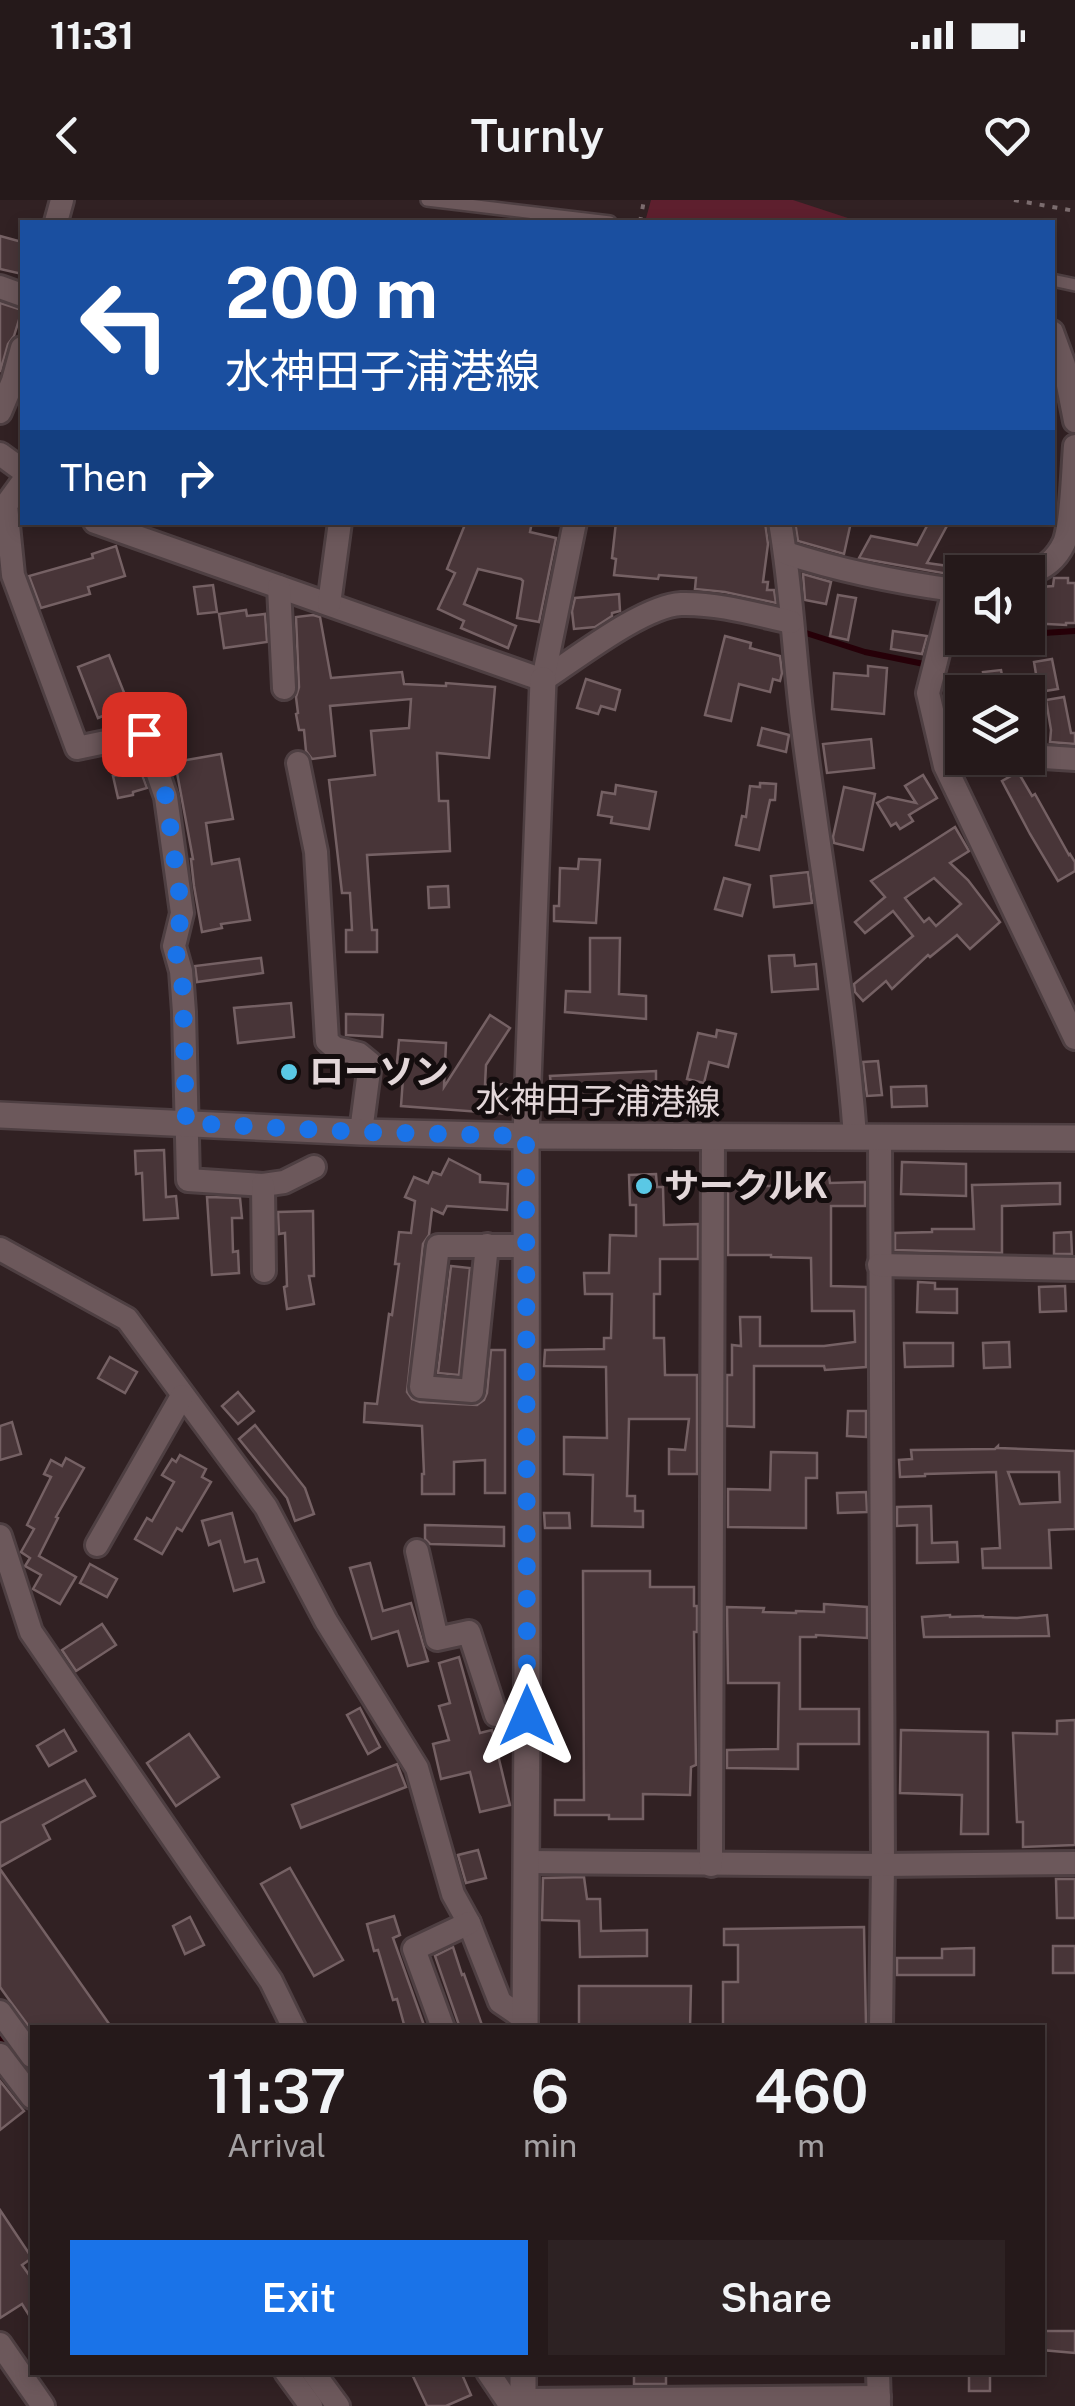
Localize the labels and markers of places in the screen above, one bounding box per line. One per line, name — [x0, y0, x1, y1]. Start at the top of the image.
pin — [102, 692, 187, 777]
place label: ローソン — [309, 1051, 449, 1092]
marker: ローソン — [278, 1061, 300, 1083]
place label: サークルK — [664, 1165, 828, 1206]
marker: サークルK — [633, 1175, 655, 1197]

